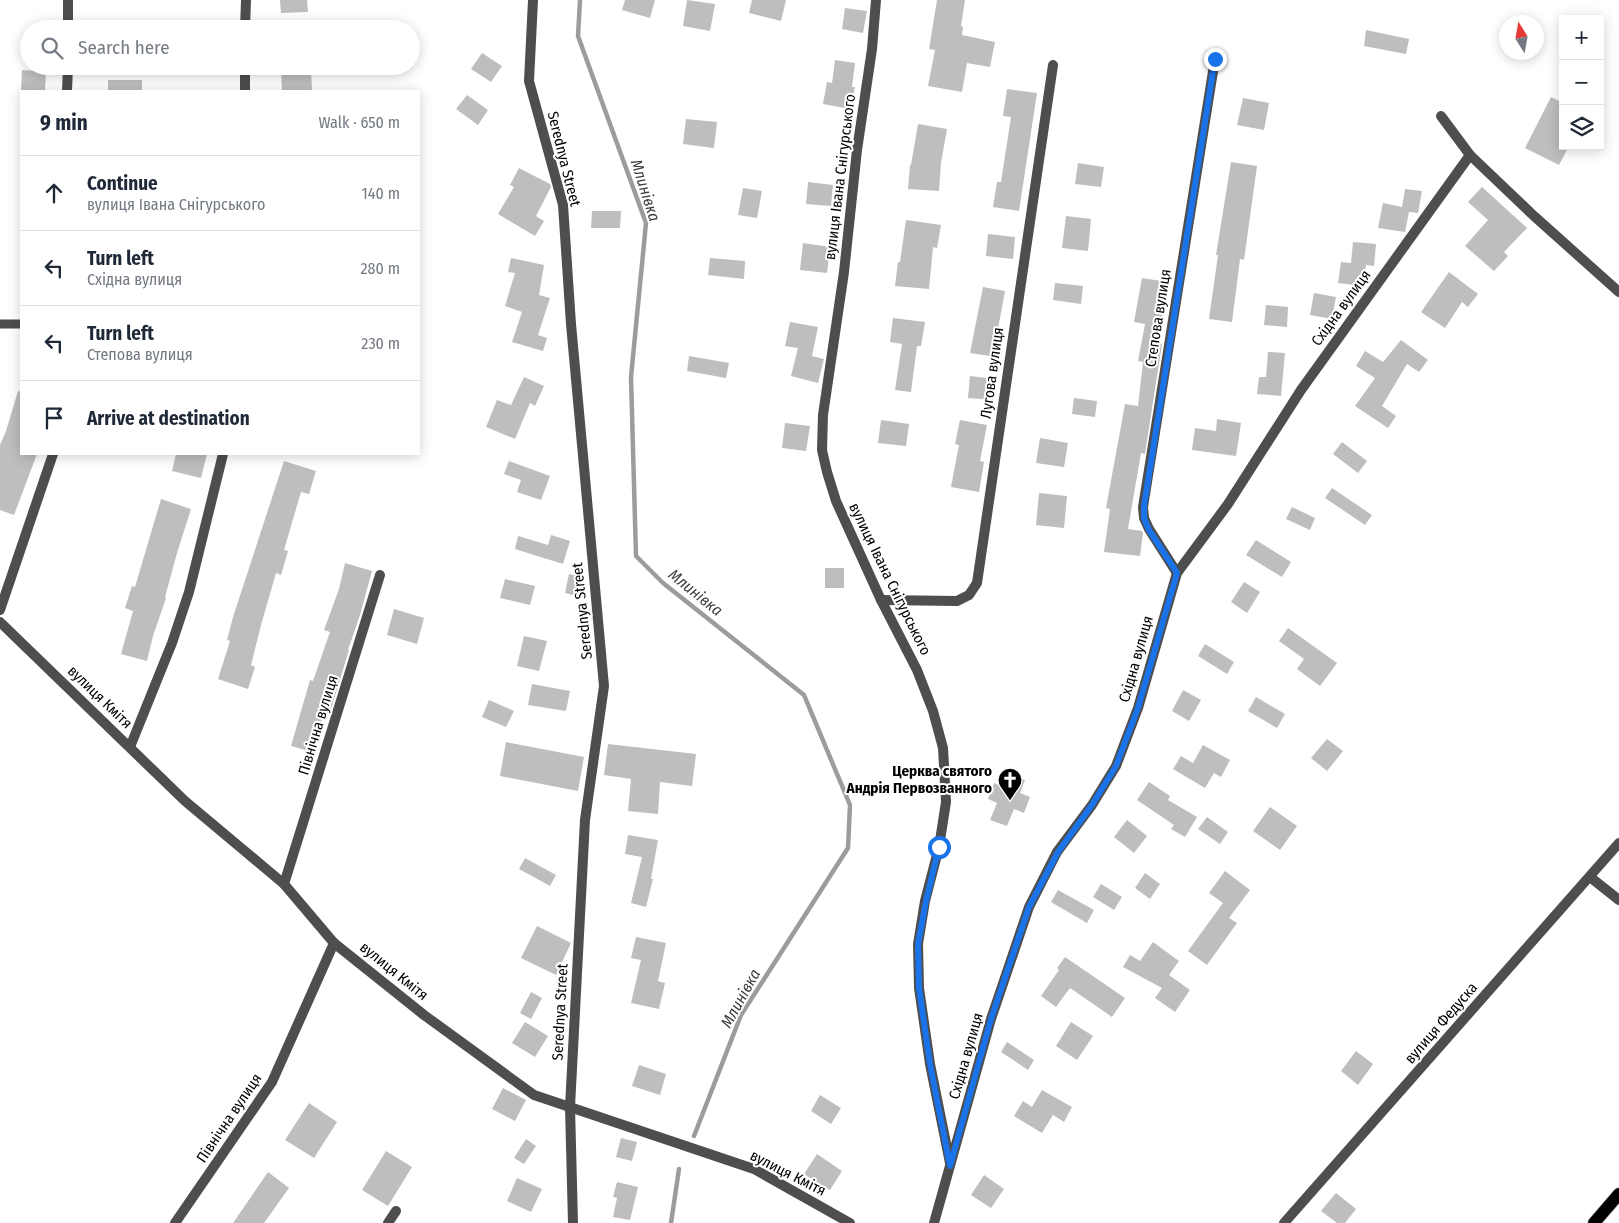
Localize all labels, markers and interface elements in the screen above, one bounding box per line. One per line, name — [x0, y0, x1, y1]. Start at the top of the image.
north arrow — [1499, 15, 1544, 60]
map controls — [1559, 15, 1604, 150]
button: + — [1559, 15, 1604, 60]
search box — [20, 20, 420, 75]
icon: search — [38, 34, 66, 62]
text: Search here — [78, 36, 170, 59]
route end — [1204, 48, 1227, 71]
button: − — [1559, 60, 1604, 105]
street label: вулиця Івана Снігурського — [821, 93, 859, 261]
button: layers — [1559, 105, 1604, 150]
text: 9 min — [40, 110, 88, 136]
street label: Serednya Street — [544, 110, 585, 208]
text: Walk · 650 m — [319, 113, 400, 132]
water label: Млинівка — [627, 157, 664, 224]
text: Continue — [87, 172, 158, 195]
icon: ahead — [40, 179, 68, 207]
text: 140 m — [362, 184, 400, 203]
text: вулиця Івана Снігурського — [87, 195, 265, 214]
text: Turn left — [87, 247, 154, 270]
icon: left — [40, 254, 68, 282]
text: 280 m — [361, 259, 400, 278]
street label: Східна вулиця — [1307, 267, 1375, 349]
street label: Степова вулиця — [1141, 268, 1175, 368]
text: Східна вулиця — [87, 270, 182, 289]
text: Turn left — [87, 322, 154, 345]
street label: Лугова вулиця — [977, 326, 1007, 420]
icon: left — [40, 329, 68, 357]
text: 230 m — [361, 334, 400, 353]
text: Степова вулиця — [87, 345, 193, 364]
icon: arrive — [40, 404, 68, 432]
text: Arrive at destination — [87, 407, 250, 430]
street label: вулиця Івана Снігурського — [845, 500, 935, 658]
street label: Serednya Street — [568, 562, 596, 660]
water label: Млинівка — [665, 565, 727, 620]
street label: Східна вулиця — [1115, 614, 1157, 704]
street label: вулиця Кмітя — [64, 662, 136, 732]
street label: Північна вулиця — [294, 673, 342, 777]
place label: Церква святого Андрія Первозванного — [846, 762, 992, 797]
church icon: Церква святого Андрія Первозванного — [997, 767, 1023, 801]
route start — [928, 836, 951, 859]
street label: вулиця Кмітя — [356, 938, 432, 1004]
street label: Serednya Street — [548, 963, 572, 1061]
water label: Млинівка — [717, 966, 764, 1031]
street label: вулиця Федуска — [1401, 979, 1481, 1067]
street label: Східна вулиця — [945, 1011, 987, 1101]
street label: Північна вулиця — [193, 1070, 265, 1166]
street label: вулиця Кмітя — [747, 1146, 829, 1200]

